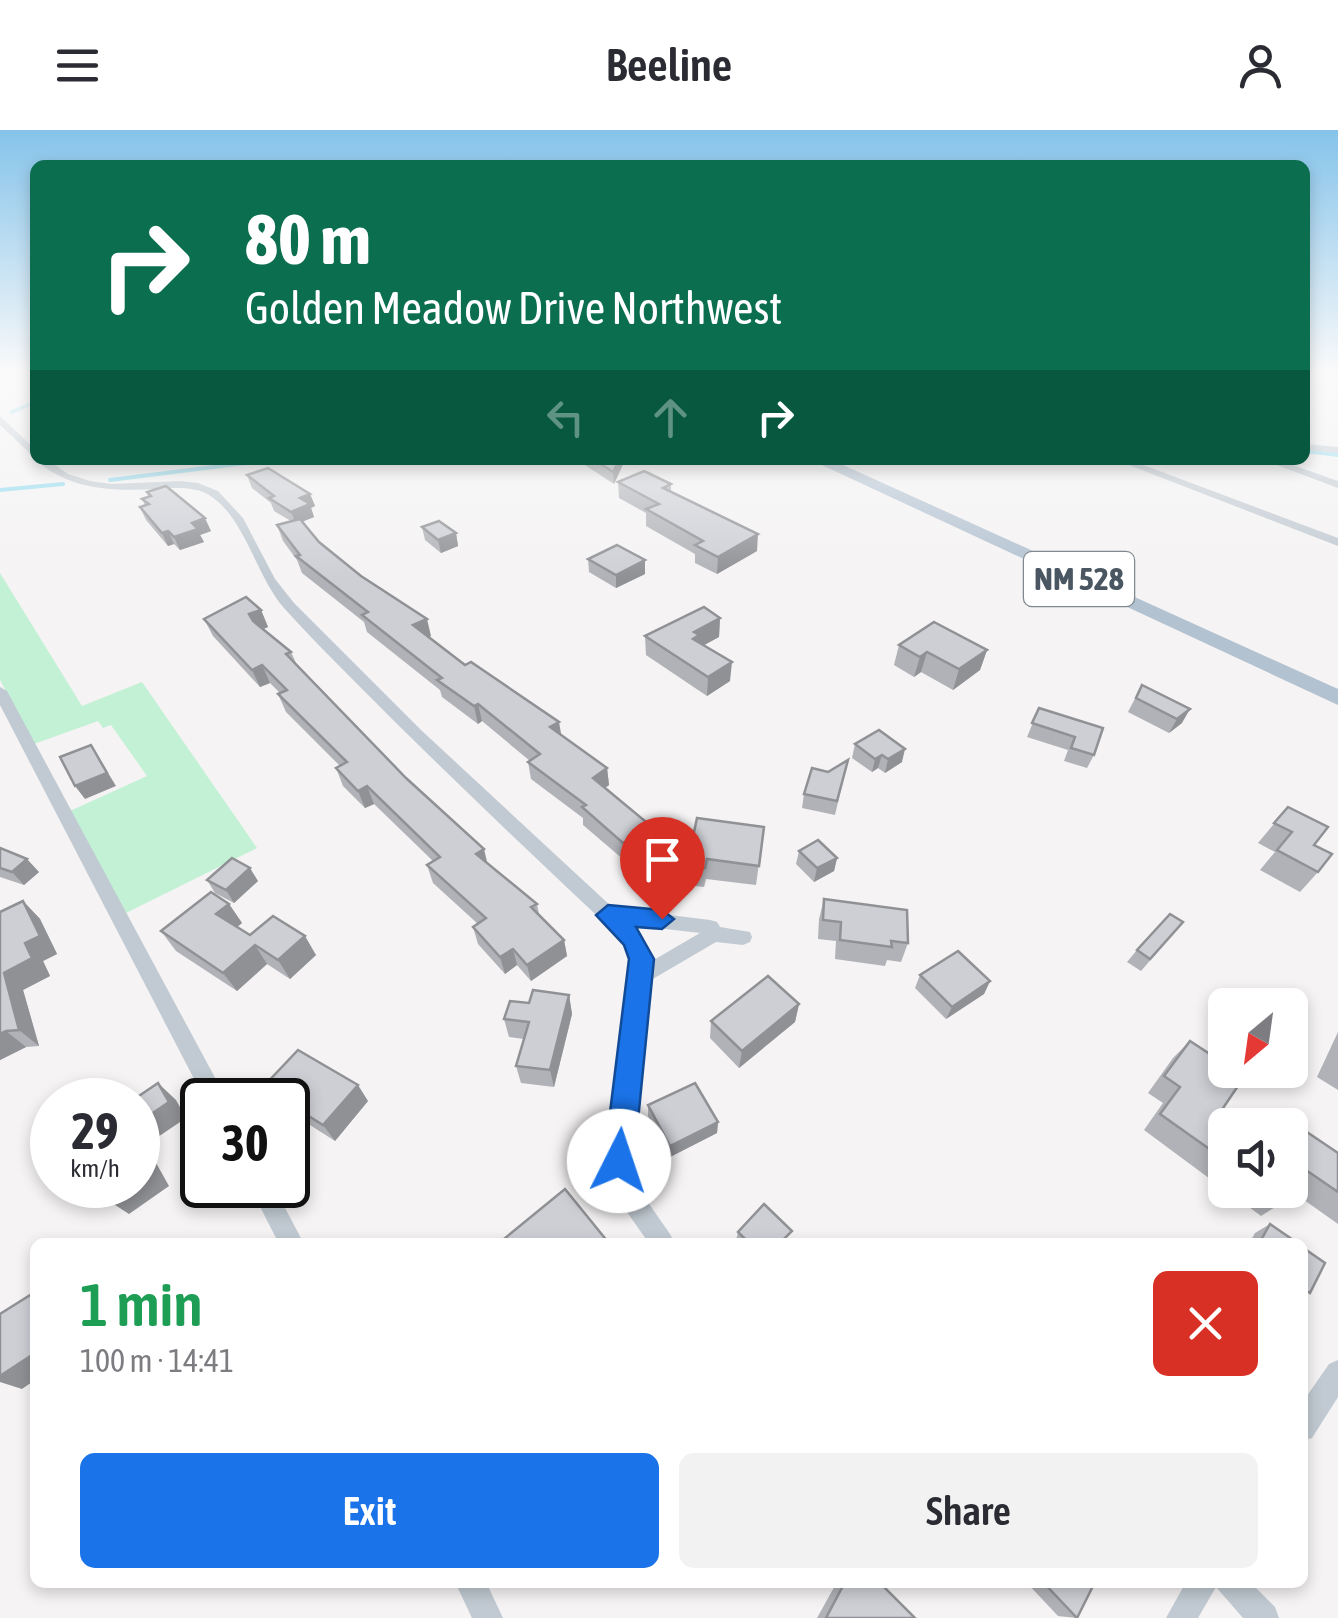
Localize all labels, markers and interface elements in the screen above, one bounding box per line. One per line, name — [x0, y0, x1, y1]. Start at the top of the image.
icon: menu — [50, 38, 105, 93]
icon: person — [1233, 38, 1288, 93]
text: Beeline — [606, 39, 732, 91]
text: 80 m — [245, 199, 371, 279]
icon: right — [80, 200, 210, 330]
text: Golden Meadow Drive Northwest — [245, 282, 782, 334]
icon: left — [538, 390, 593, 445]
icon: ahead — [643, 390, 698, 445]
icon: right — [748, 390, 803, 445]
road number: NM 528 — [1024, 552, 1134, 606]
pin — [620, 817, 705, 920]
icon: arrive — [635, 832, 690, 887]
north arrow — [1208, 988, 1308, 1088]
map controls — [1208, 988, 1308, 1208]
speed limit sign: 30 — [180, 1078, 310, 1208]
text: 29 — [71, 1102, 118, 1160]
button: sound — [1208, 1108, 1308, 1208]
position arrow — [567, 1109, 671, 1213]
text: km/h — [70, 1154, 120, 1182]
text: 1 min — [80, 1270, 203, 1339]
button: close — [1153, 1271, 1258, 1376]
text: 100 m · 14:41 — [80, 1342, 234, 1379]
button: Exit — [80, 1453, 659, 1568]
button: Share — [679, 1453, 1258, 1568]

